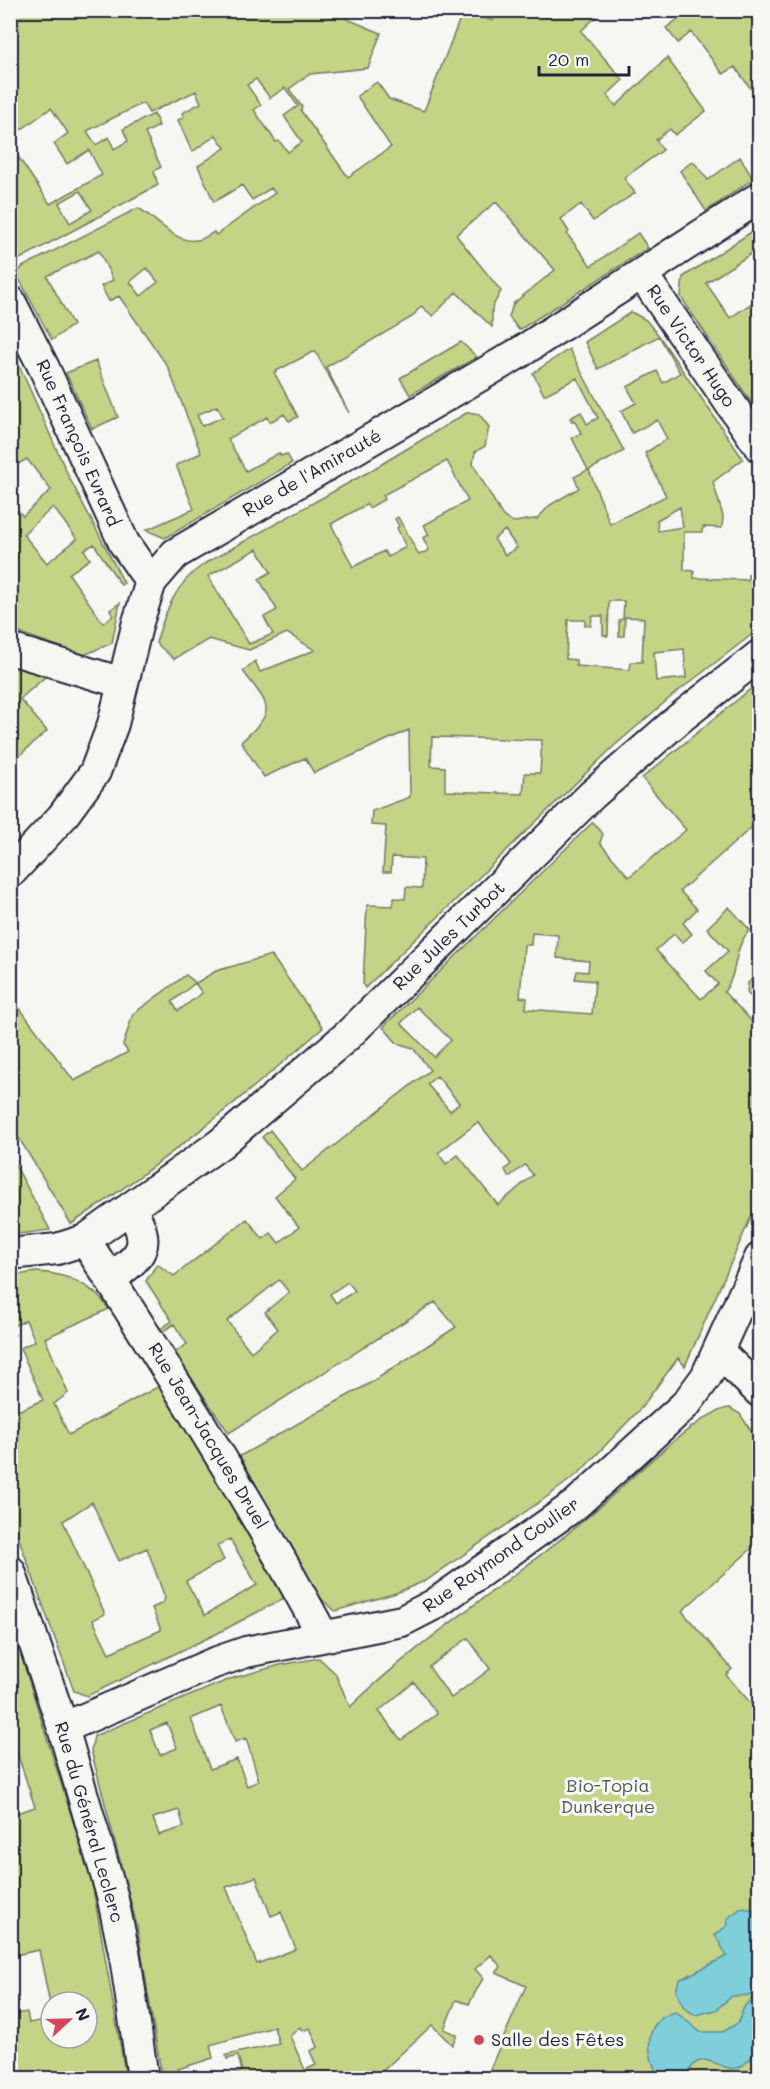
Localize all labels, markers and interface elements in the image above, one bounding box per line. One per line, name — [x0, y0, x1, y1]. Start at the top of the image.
scale bar — [539, 39, 629, 77]
text: 20 m — [548, 47, 589, 71]
street label: Rue Victor Hugo — [642, 279, 742, 412]
street label: Rue François Evrard — [31, 355, 127, 530]
street label: Rue de l'Amirauté — [238, 423, 385, 522]
street label: Rue Jules Turbot — [387, 876, 510, 995]
street label: Rue Jean-Jacques Druel — [144, 1338, 274, 1533]
street label: Rue Raymond Coulier — [417, 1491, 584, 1617]
street label: Rue du Général Leclerc — [50, 1718, 130, 1925]
park label: Bio-Topia Dunkerque — [561, 1773, 655, 1818]
north arrow — [39, 1990, 99, 2050]
text: N — [71, 2005, 95, 2024]
place label: Salle des Fêtes — [491, 2027, 624, 2051]
marker: Salle des Fêtes — [472, 2033, 486, 2047]

